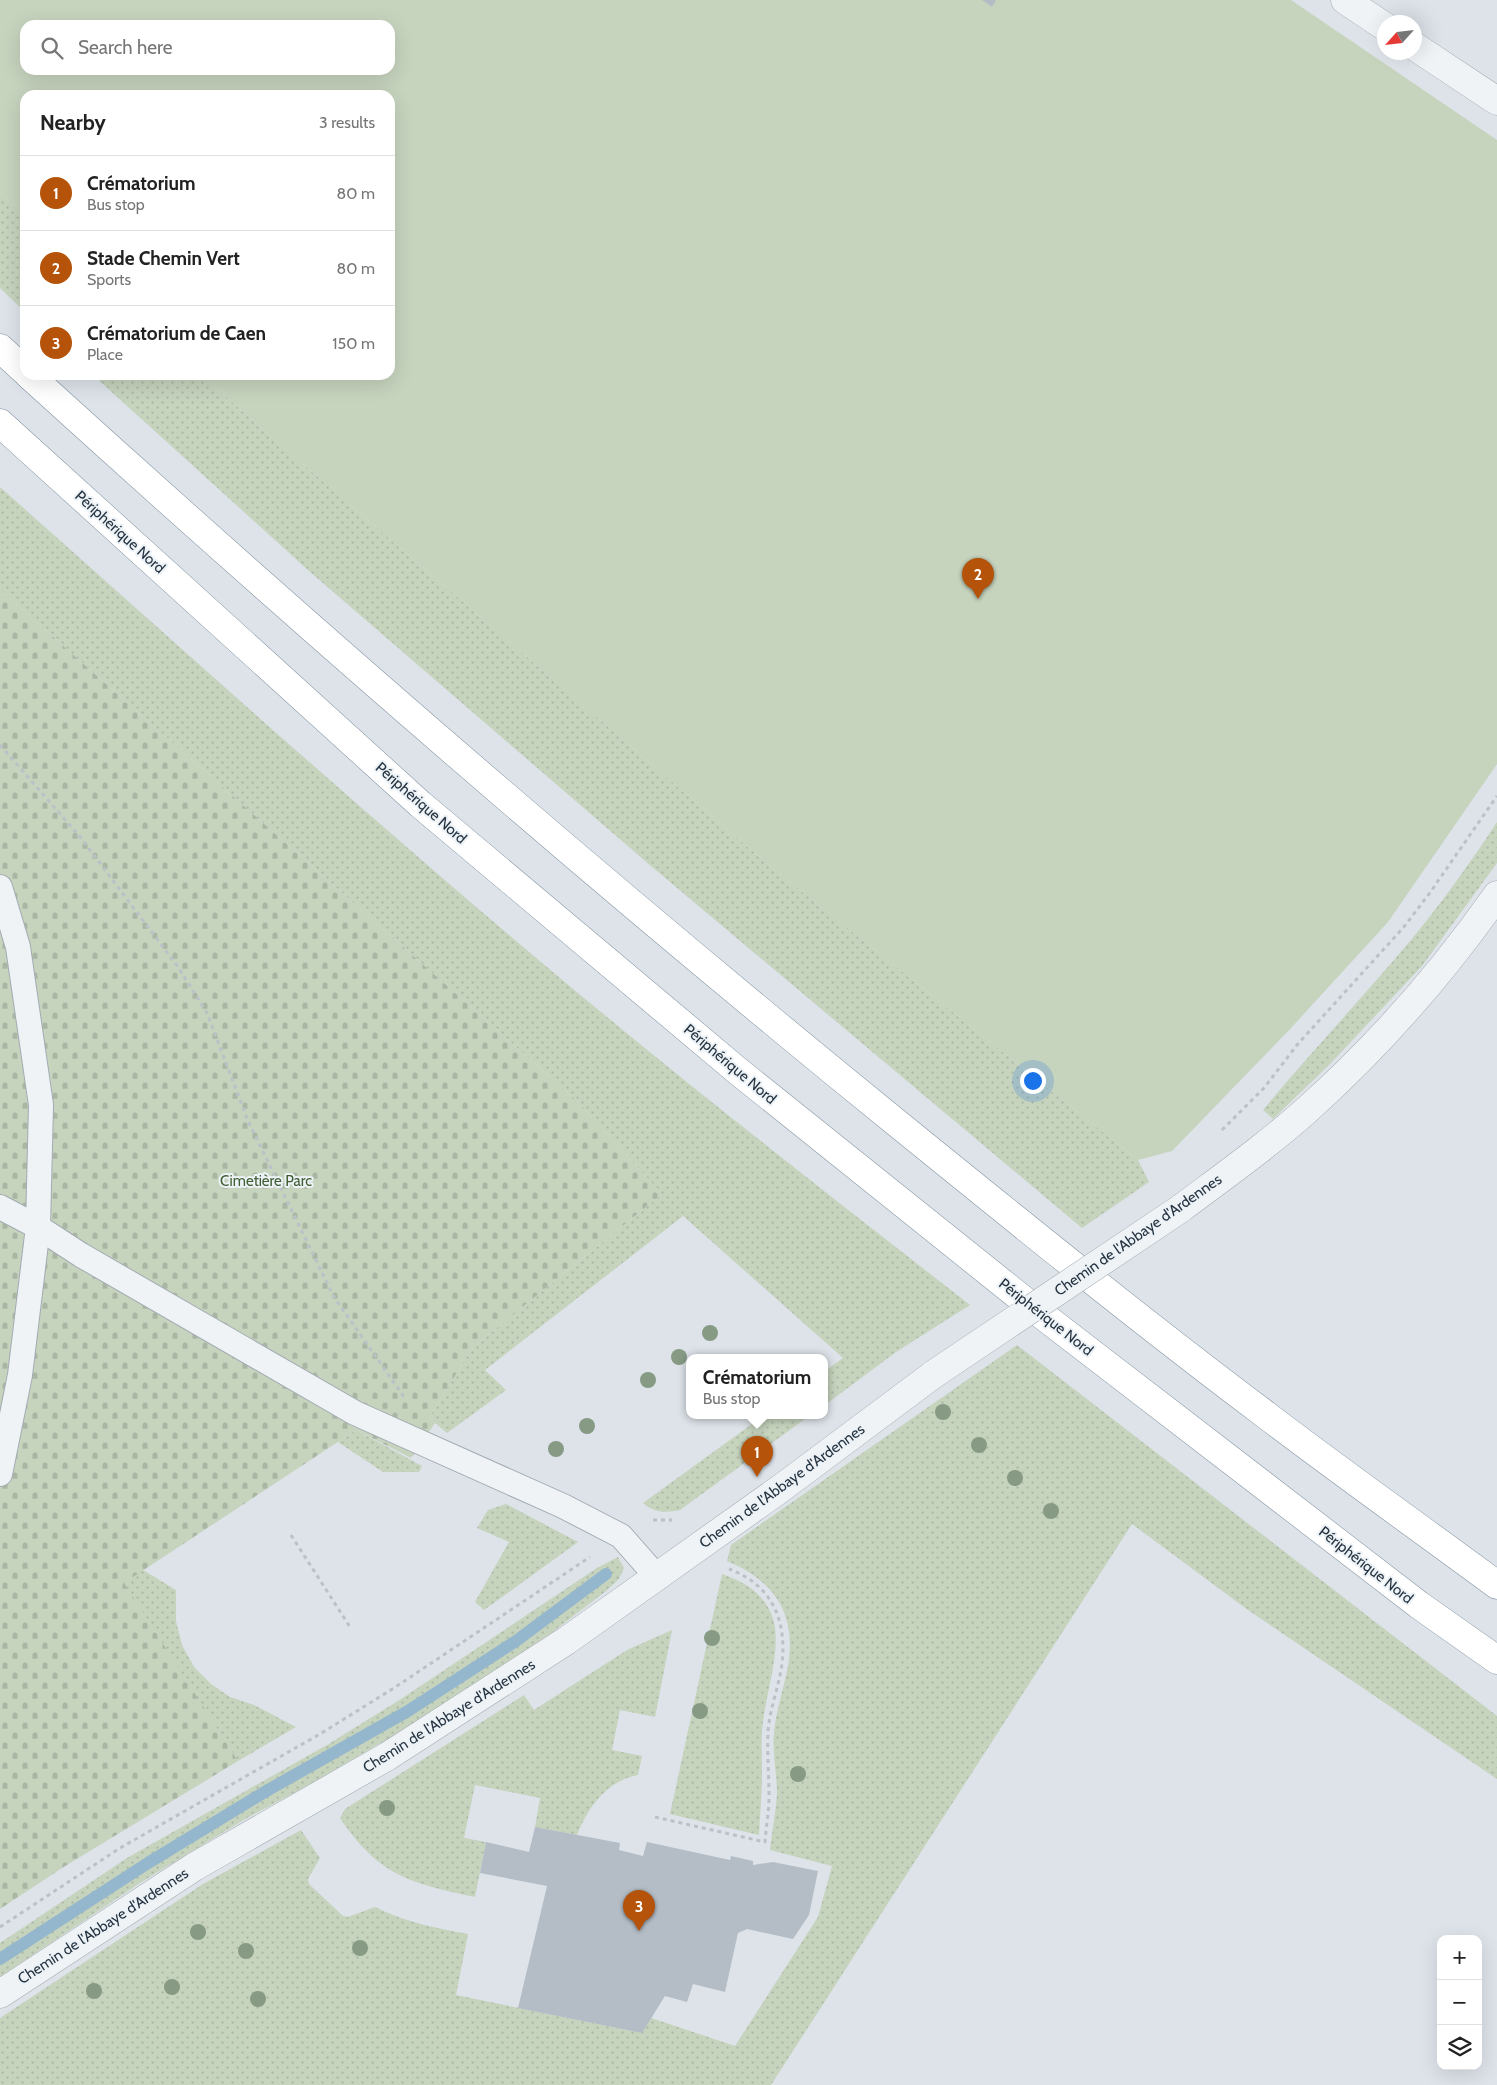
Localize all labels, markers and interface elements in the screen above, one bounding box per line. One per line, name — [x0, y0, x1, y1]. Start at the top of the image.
north arrow — [1377, 15, 1422, 60]
search box — [20, 20, 395, 75]
icon: search — [38, 34, 66, 62]
text: Search here — [78, 36, 172, 59]
text: Nearby — [40, 110, 106, 135]
text: 3 results — [319, 113, 375, 132]
text: Crématorium — [87, 172, 195, 195]
text: 1 — [53, 184, 59, 203]
text: 80 m — [337, 184, 375, 203]
text: Bus stop — [87, 195, 145, 214]
text: Stade Chemin Vert — [87, 247, 240, 270]
text: 2 — [52, 259, 60, 278]
text: 80 m — [337, 259, 375, 278]
text: Sports — [87, 270, 131, 289]
text: Crématorium de Caen — [87, 322, 266, 345]
text: 3 — [52, 334, 60, 353]
text: 150 m — [332, 334, 375, 353]
text: Place — [87, 345, 123, 364]
street label: Périphérique Nord — [71, 487, 169, 577]
pin: 2 — [962, 558, 994, 599]
street label: Périphérique Nord — [372, 759, 470, 847]
street label: Périphérique Nord — [680, 1020, 780, 1108]
your location — [1020, 1068, 1046, 1094]
street label: Chemin de l'Abbaye d'Ardennes — [1051, 1170, 1225, 1300]
park label: Cimetière Parc — [220, 1172, 312, 1190]
street label: Périphérique Nord — [995, 1275, 1097, 1359]
popup — [686, 1354, 828, 1419]
text: Crématorium — [703, 1366, 811, 1389]
text: Bus stop — [703, 1389, 761, 1408]
street label: Chemin de l'Abbaye d'Ardennes — [696, 1420, 868, 1552]
pin: 1 — [741, 1436, 773, 1477]
street label: Périphérique Nord — [1315, 1523, 1417, 1607]
street label: Chemin de l'Abbaye d'Ardennes — [359, 1655, 539, 1777]
street label: Chemin de l'Abbaye d'Ardennes — [14, 1864, 192, 1988]
pin: 3 — [623, 1890, 655, 1931]
map controls — [1437, 1935, 1482, 2070]
button: + — [1437, 1935, 1482, 1980]
button: − — [1437, 1980, 1482, 2025]
button: layers — [1437, 2025, 1482, 2070]

